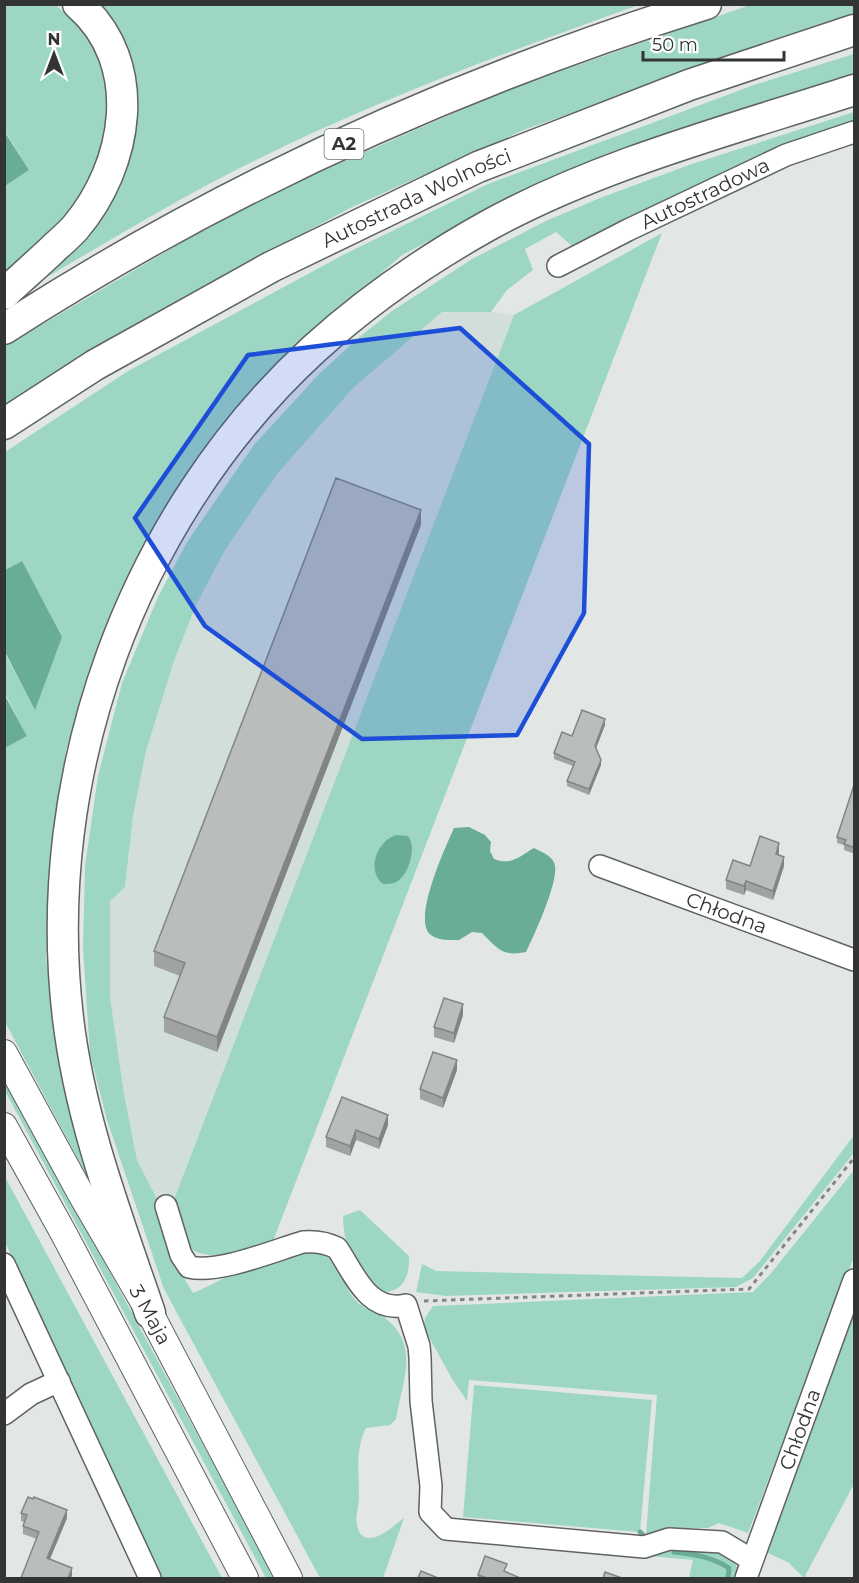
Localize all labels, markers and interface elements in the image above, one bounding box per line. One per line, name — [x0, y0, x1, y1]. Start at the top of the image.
north arrow — [24, 24, 84, 84]
scale bar — [643, 24, 784, 62]
text: N — [48, 30, 60, 49]
text: 50 m — [652, 34, 698, 56]
road number: A2 — [324, 129, 364, 159]
street label: Autostrada Wolności — [318, 143, 515, 253]
street label: Autostradowa — [637, 153, 773, 234]
street label: Chłodna — [683, 887, 771, 939]
street label: 3 Maja — [124, 1281, 176, 1349]
street label: Chłodna — [774, 1386, 826, 1473]

